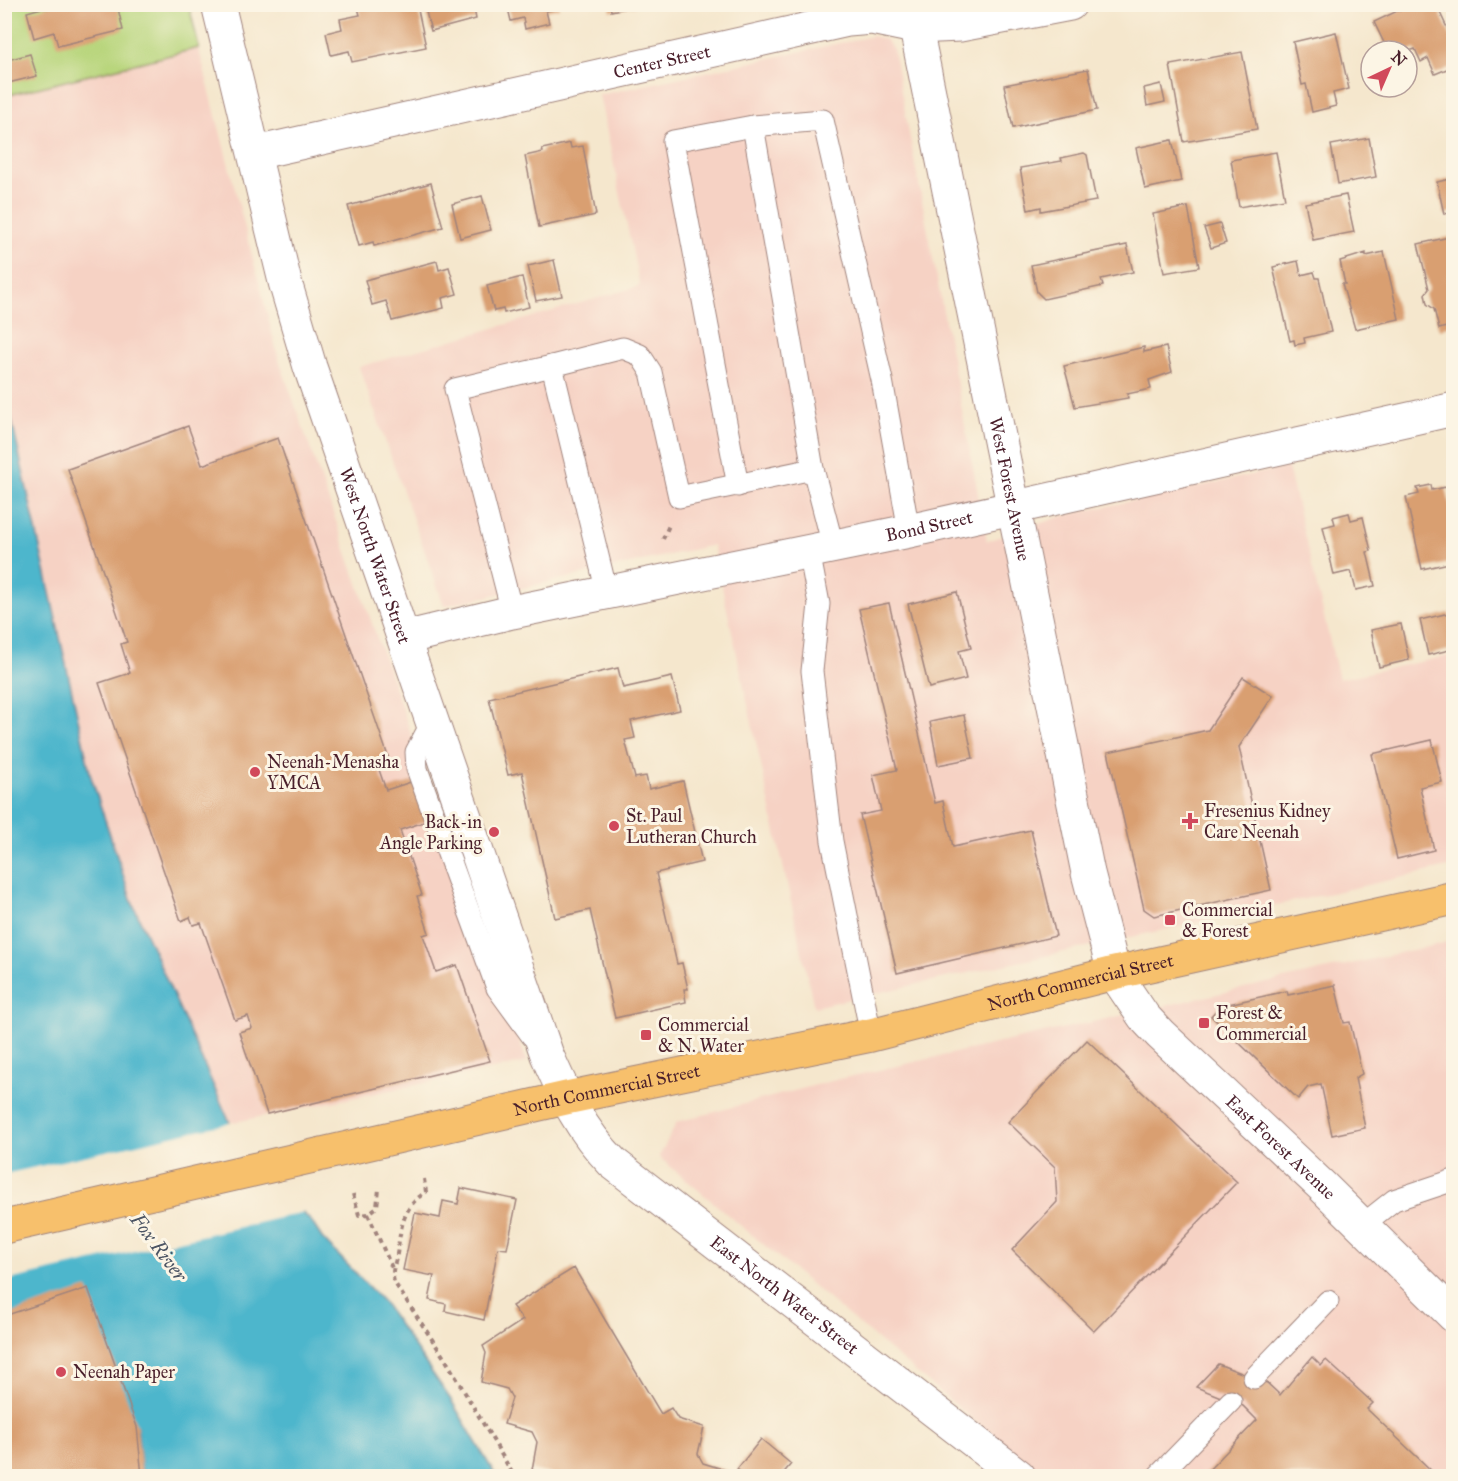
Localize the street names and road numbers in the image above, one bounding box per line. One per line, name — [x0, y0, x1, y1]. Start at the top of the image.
street label: Center Street — [611, 40, 713, 83]
street label: West Forest Avenue — [984, 415, 1035, 563]
street label: West North Water Street — [334, 465, 416, 647]
street label: Bond Street — [884, 506, 975, 546]
street label: North Commercial Street — [985, 949, 1176, 1016]
street label: North Commercial Street — [511, 1059, 703, 1121]
street label: East Forest Avenue — [1221, 1090, 1340, 1204]
street label: East North Water Street — [706, 1231, 864, 1360]

